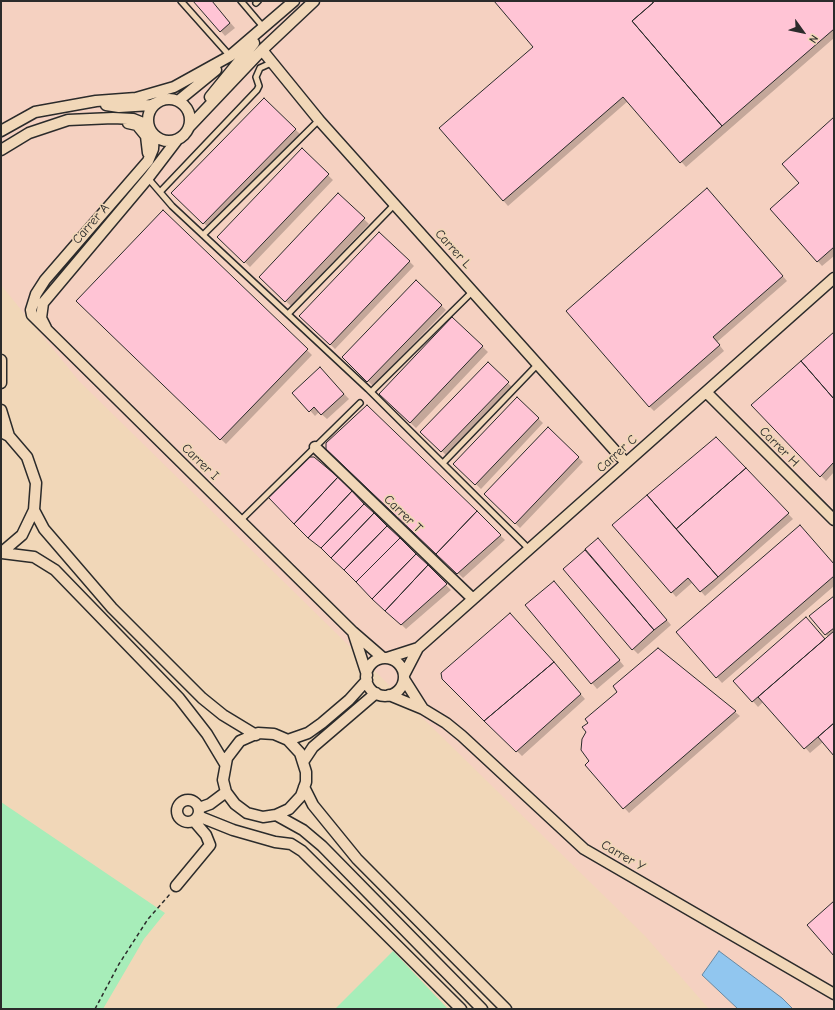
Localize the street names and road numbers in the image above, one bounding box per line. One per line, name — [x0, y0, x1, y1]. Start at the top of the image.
street label: Carrer A — [69, 201, 113, 247]
street label: Carrer L — [431, 226, 475, 272]
street label: Carrer H — [756, 424, 802, 470]
street label: Carrer C — [594, 432, 640, 476]
street label: Carrer I — [178, 440, 222, 484]
street label: Carrer T — [380, 492, 426, 536]
street label: Carrer Y — [598, 837, 648, 875]

